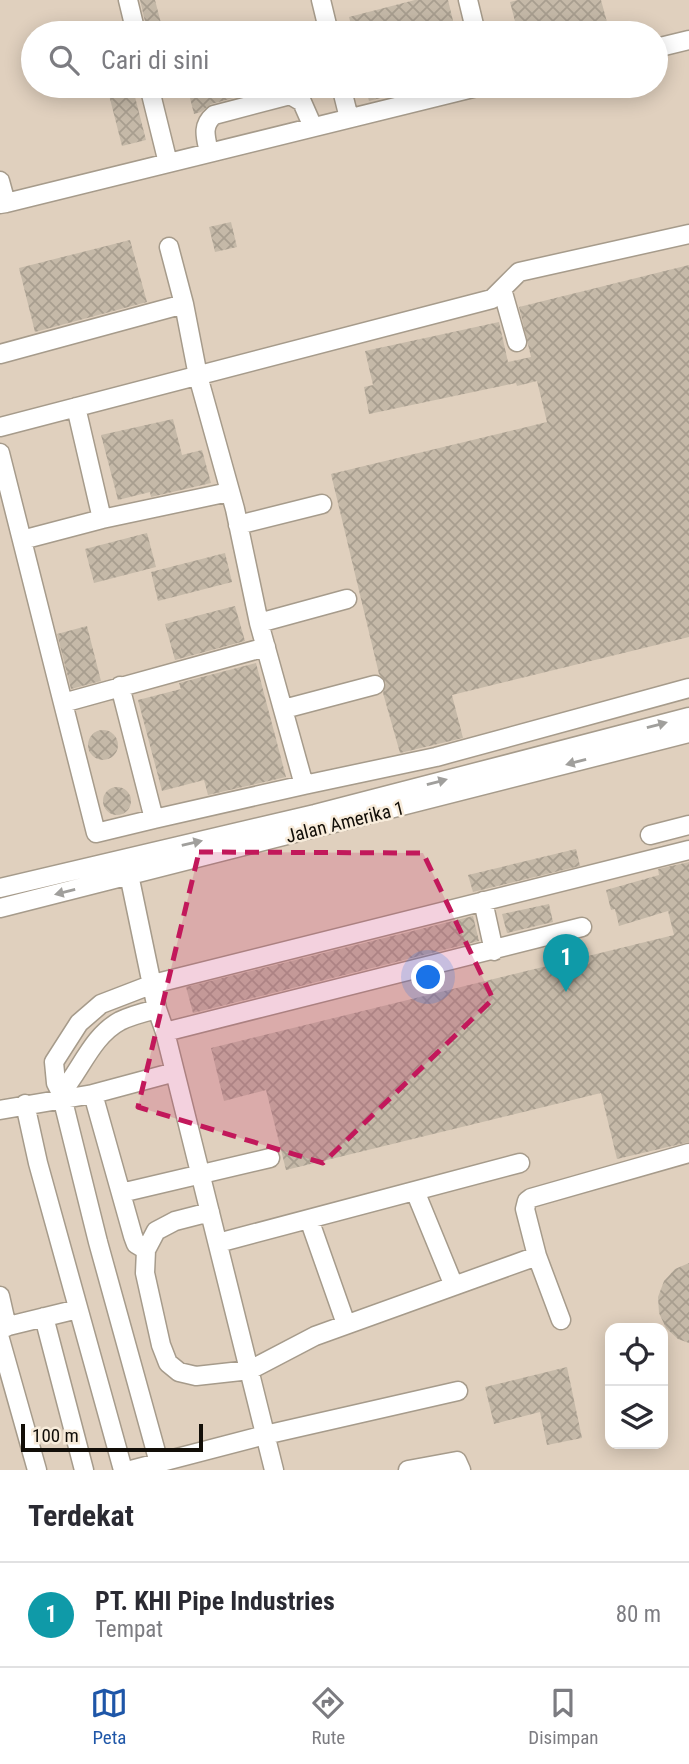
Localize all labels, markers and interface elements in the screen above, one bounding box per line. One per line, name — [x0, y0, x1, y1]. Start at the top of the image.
search box — [21, 21, 668, 98]
icon: search — [45, 41, 83, 79]
text: Cari di sini — [101, 45, 209, 75]
one-way arrow — [646, 719, 668, 730]
one-way arrow — [564, 757, 586, 768]
one-way arrow — [426, 776, 448, 787]
street label: Jalan Amerika 1 — [283, 796, 407, 848]
one-way arrow — [181, 837, 203, 848]
one-way arrow — [54, 887, 76, 898]
pin: 1 — [543, 934, 589, 992]
your location — [411, 960, 445, 994]
map controls — [605, 1323, 668, 1449]
button: locate — [605, 1323, 668, 1386]
button: layers — [605, 1386, 668, 1449]
scale bar — [21, 1421, 203, 1453]
text: 100 m — [32, 1424, 79, 1447]
text: Terdekat — [28, 1498, 134, 1533]
text: PT. KHI Pipe Industries — [95, 1586, 335, 1616]
text: 1 — [45, 1601, 57, 1628]
text: 80 m — [616, 1601, 661, 1628]
text: Tempat — [95, 1616, 163, 1643]
tab: Peta — [90, 1684, 128, 1749]
tab: Rute — [309, 1684, 347, 1749]
tab: Disimpan — [528, 1684, 599, 1749]

